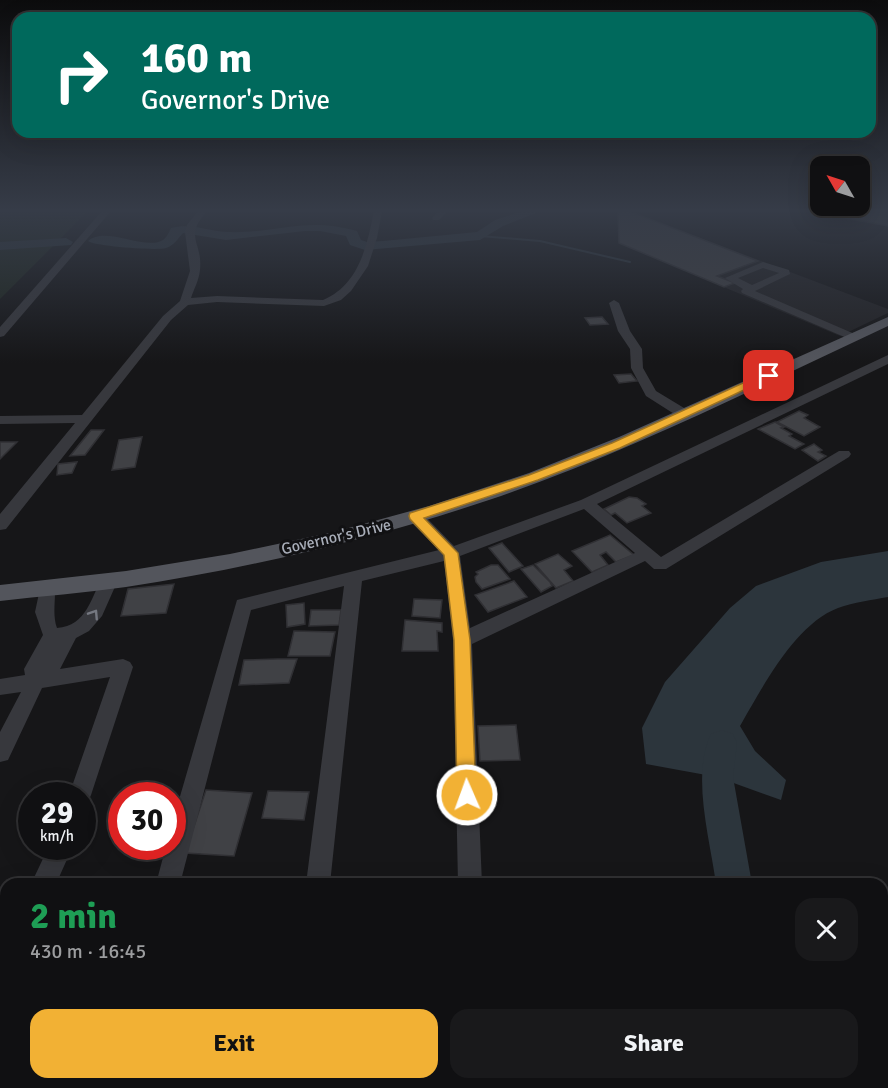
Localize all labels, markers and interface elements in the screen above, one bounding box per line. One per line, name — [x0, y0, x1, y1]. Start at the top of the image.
text: 160 m — [141, 33, 252, 84]
icon: right — [42, 36, 120, 114]
text: Governor's Drive — [141, 84, 330, 117]
north arrow — [810, 156, 870, 216]
map controls — [810, 156, 870, 216]
pin — [743, 350, 794, 401]
icon: arrive — [752, 359, 785, 392]
street label: Governor's Drive — [279, 515, 393, 559]
one-way arrow — [86, 610, 98, 620]
position arrow — [435, 763, 499, 827]
speed limit sign: 30 — [108, 782, 186, 860]
text: 29 — [41, 795, 73, 832]
text: km/h — [40, 827, 74, 845]
text: 2 min — [30, 894, 117, 939]
button: close — [795, 898, 858, 961]
text: 430 m · 16:45 — [30, 939, 146, 964]
button: Exit — [30, 1009, 438, 1078]
button: Share — [450, 1009, 858, 1078]

